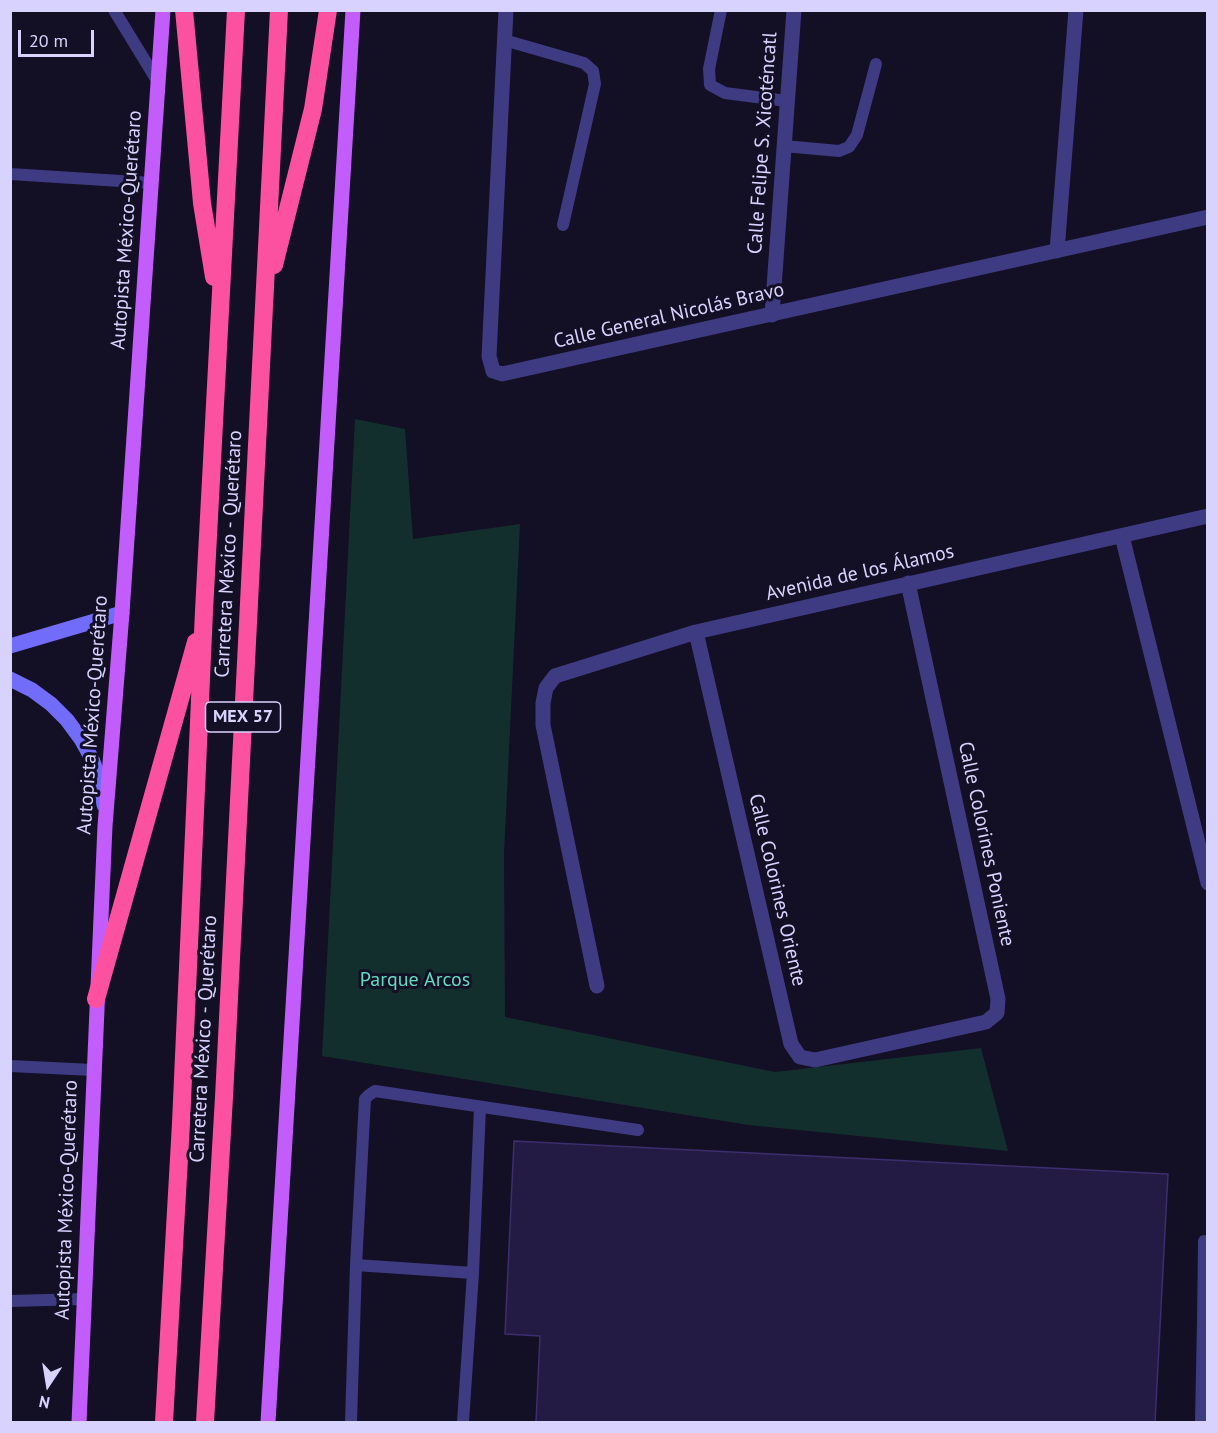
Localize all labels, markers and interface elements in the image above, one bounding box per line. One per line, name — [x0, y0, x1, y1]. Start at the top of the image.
scale bar — [21, 18, 98, 56]
text: 20 m — [29, 29, 68, 52]
street label: Calle Felipe S. Xicoténcatl — [743, 31, 783, 255]
street label: Autopista México-Querétaro — [107, 110, 147, 350]
street label: Calle General Nicolás Bravo — [551, 278, 787, 354]
street label: Carretera México - Querétaro — [211, 430, 247, 678]
street label: Avenida de los Álamos — [764, 540, 956, 606]
street label: Autopista México-Querétaro — [73, 595, 113, 835]
road number: MEX 57 — [206, 702, 280, 732]
street label: Calle Colorines Poniente — [953, 740, 1019, 948]
street label: Calle Colorines Oriente — [743, 791, 811, 989]
street label: Carretera México - Querétaro — [186, 915, 222, 1163]
park label: Parque Arcos — [360, 968, 470, 992]
street label: Autopista México-Querétaro — [51, 1080, 83, 1320]
north arrow — [18, 1355, 78, 1415]
text: N — [37, 1392, 51, 1413]

